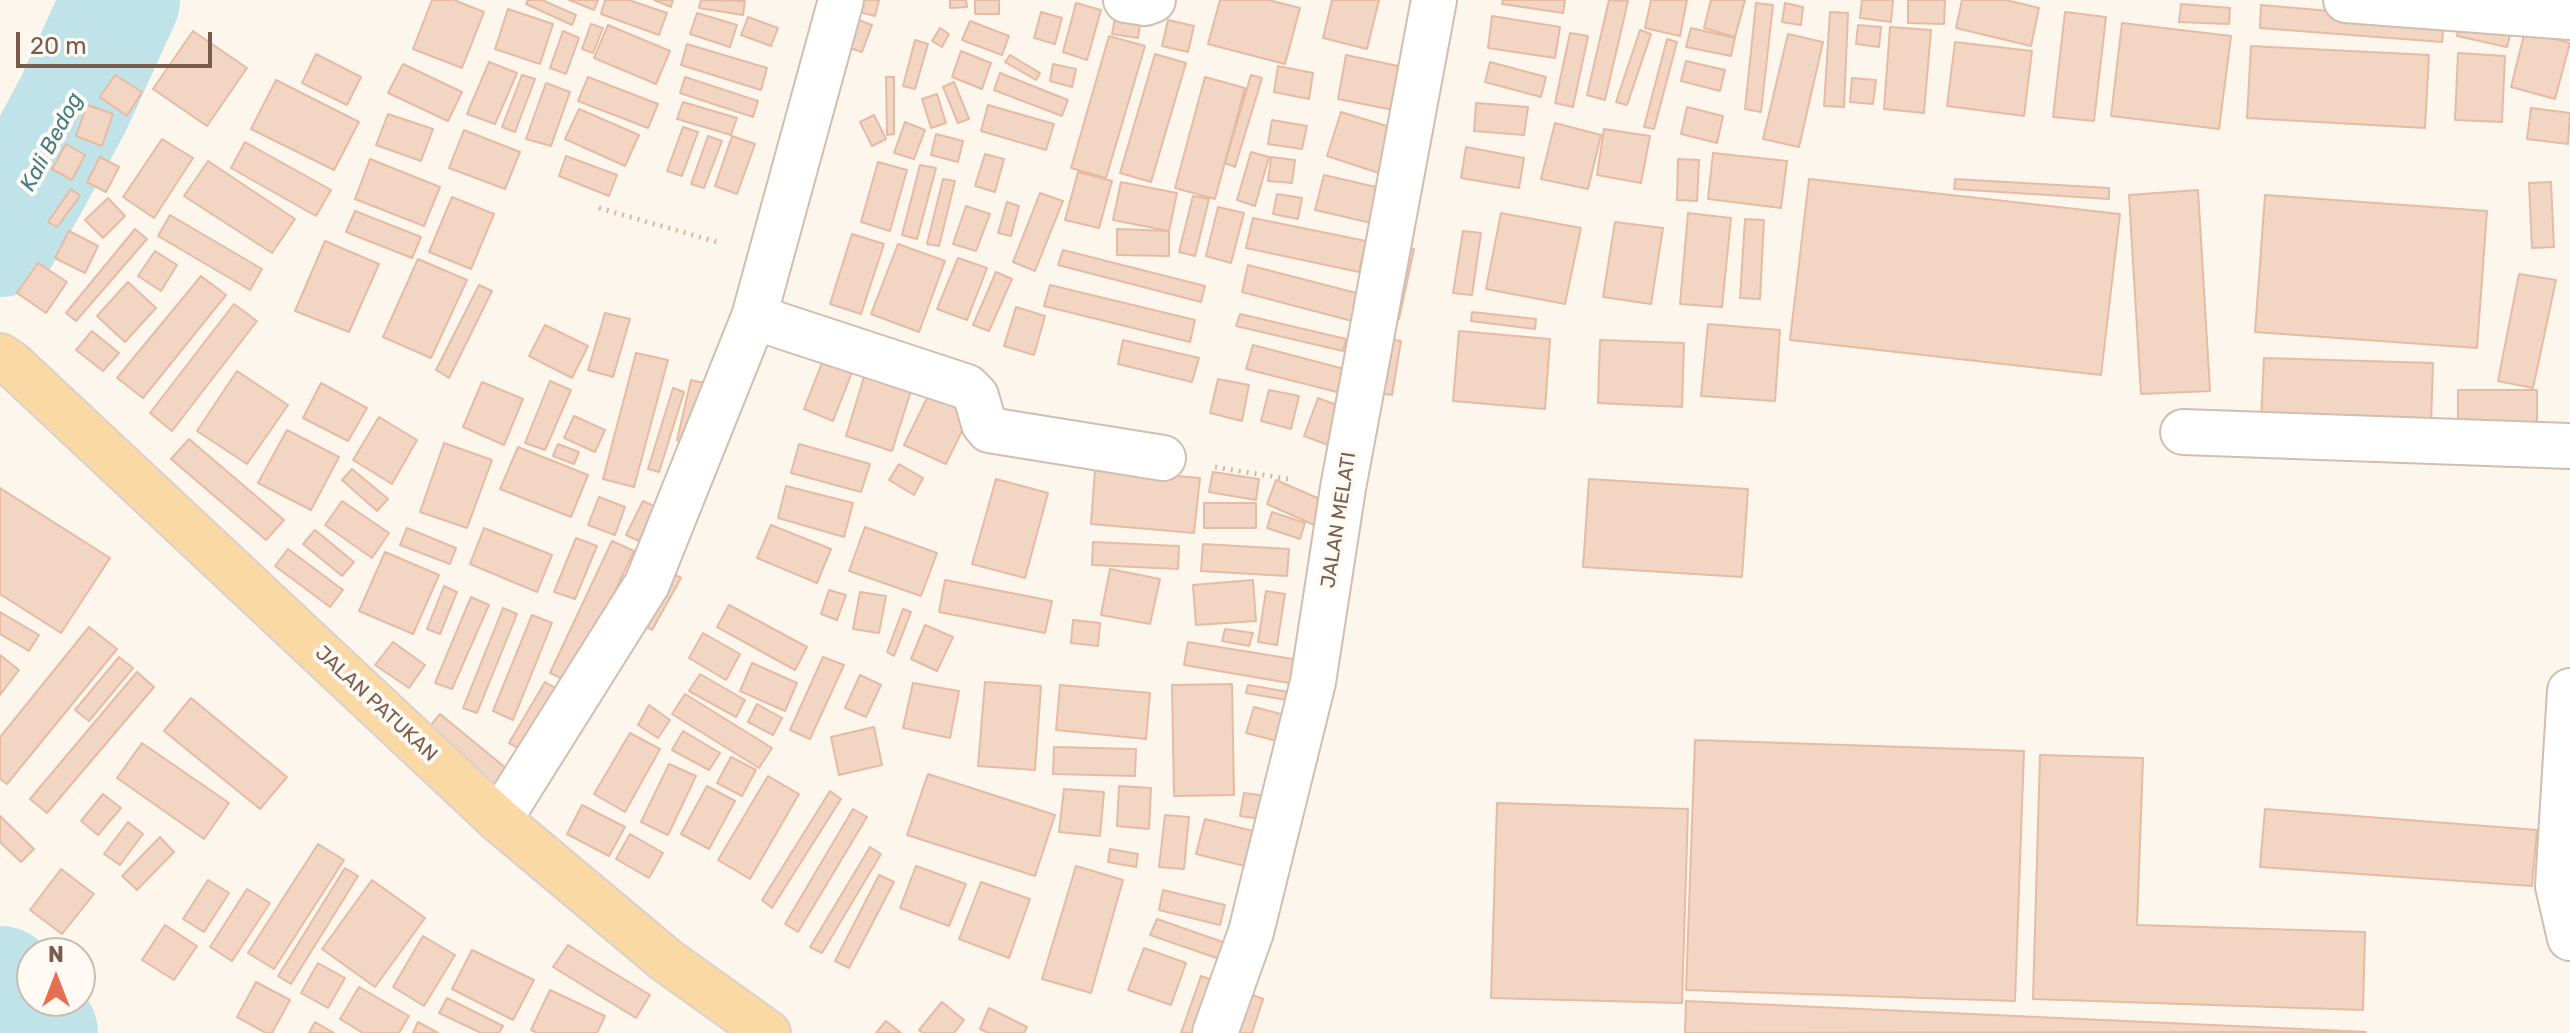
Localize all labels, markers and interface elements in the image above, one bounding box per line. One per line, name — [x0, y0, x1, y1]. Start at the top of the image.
scale bar — [20, 16, 216, 66]
text: 20 m — [30, 32, 87, 60]
water label: Kali Bedog — [15, 88, 89, 196]
street label: JALAN MELATI — [1316, 450, 1362, 590]
street label: JALAN PATUKAN — [310, 641, 442, 767]
north arrow — [16, 937, 96, 1017]
text: N — [48, 941, 64, 968]

